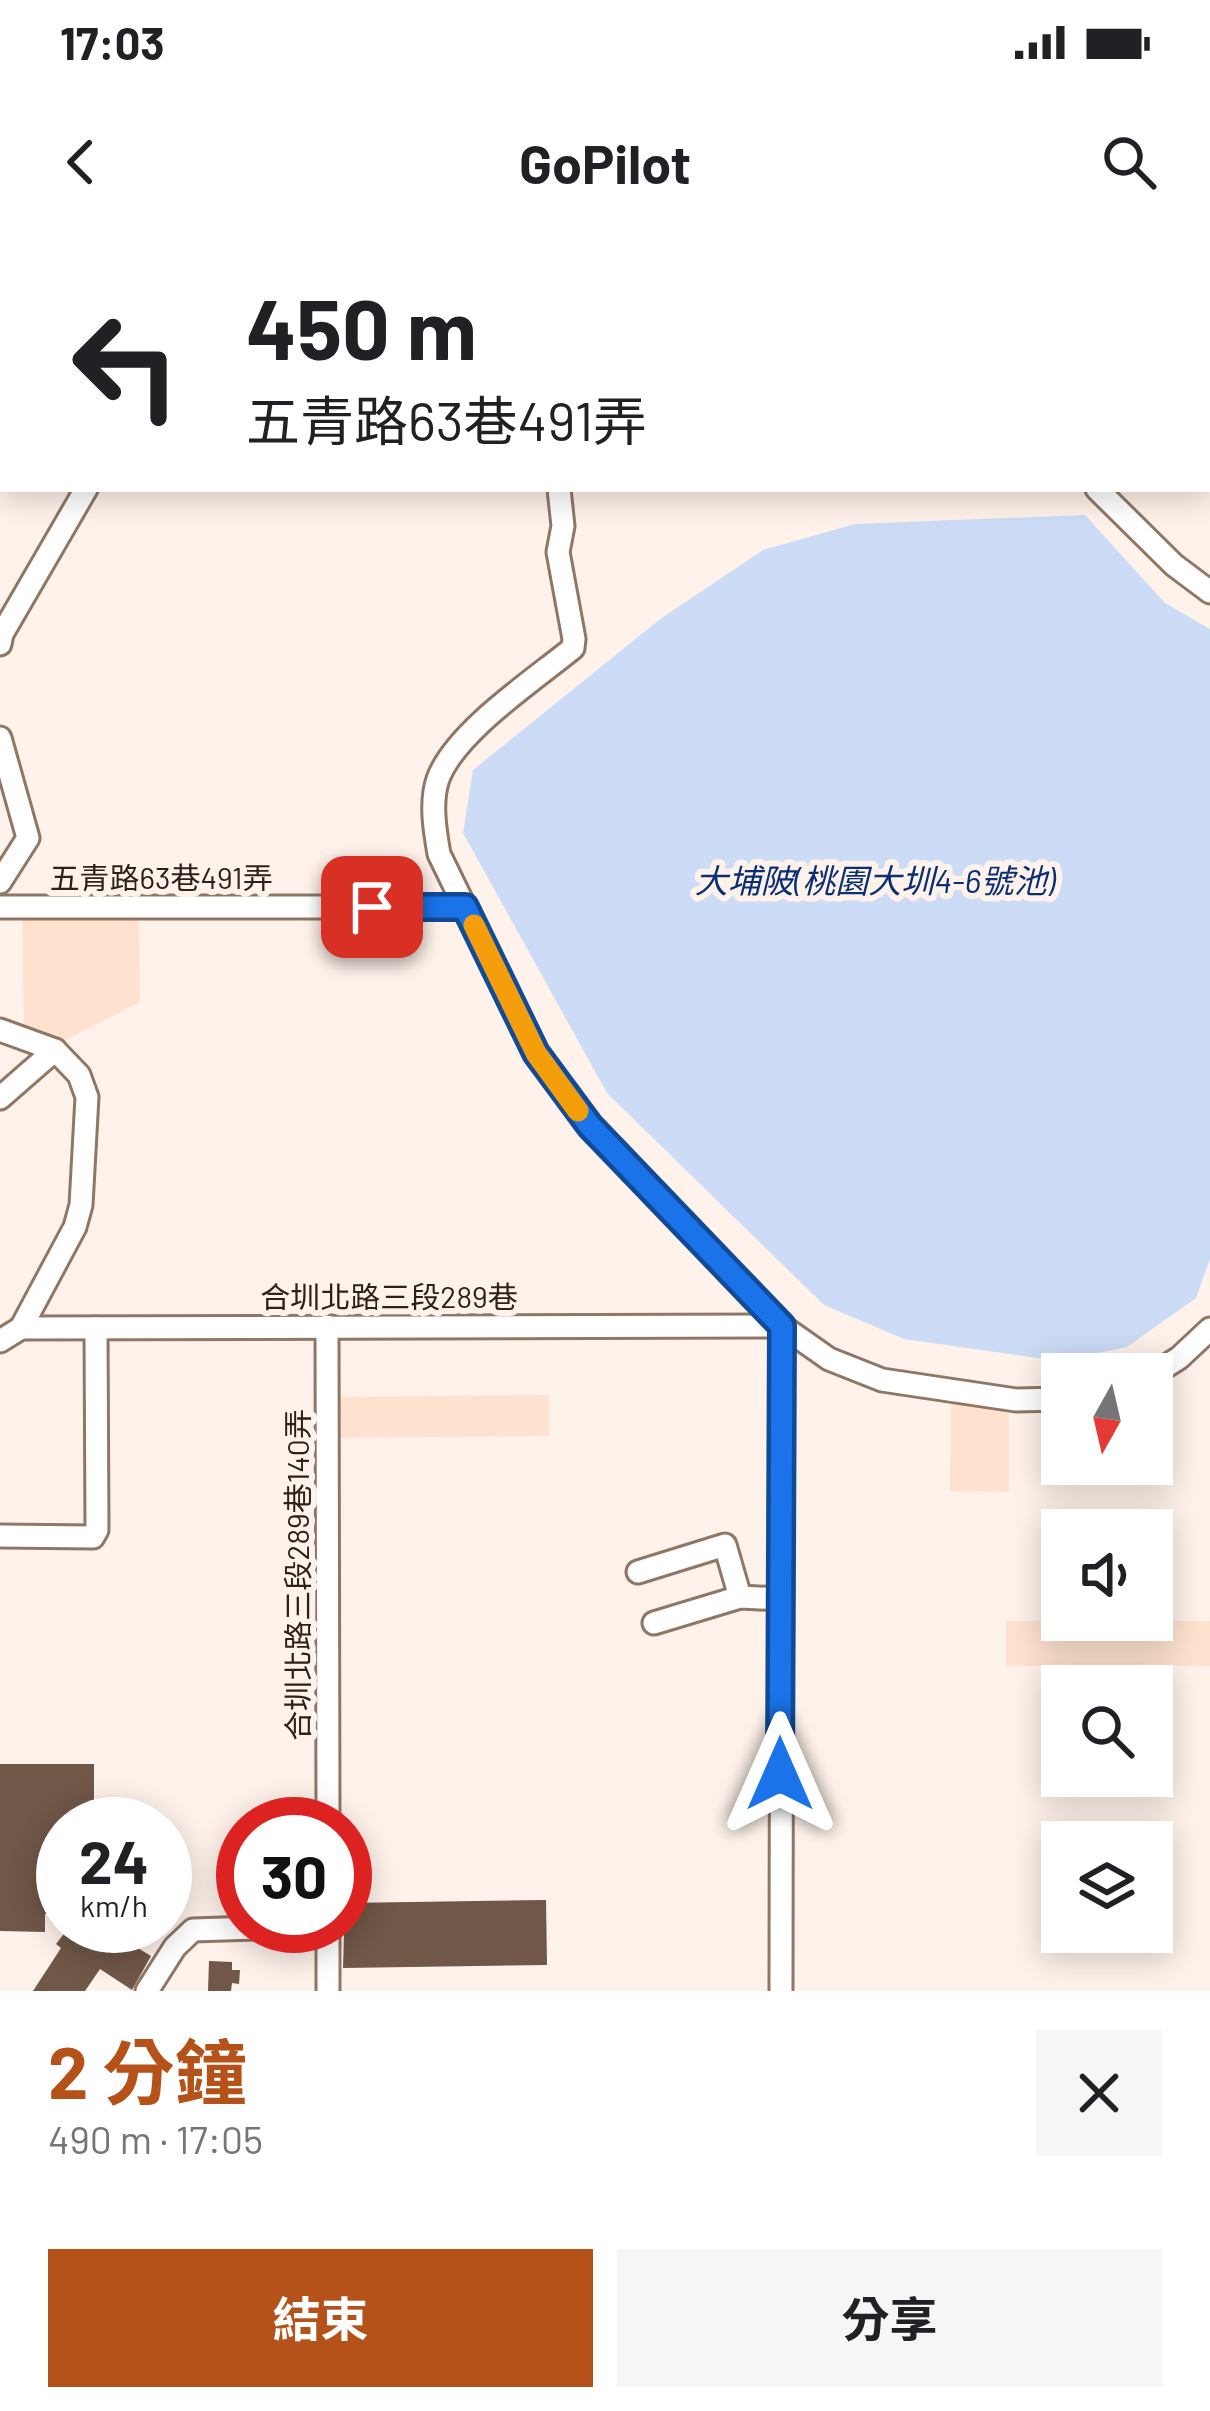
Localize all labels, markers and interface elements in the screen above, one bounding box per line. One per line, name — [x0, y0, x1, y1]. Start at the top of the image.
text: 17:03 — [60, 15, 165, 69]
icon: back — [48, 129, 114, 195]
icon: search — [1096, 129, 1162, 195]
text: GoPilot — [519, 130, 691, 195]
text: 450 m — [246, 276, 477, 377]
icon: left — [48, 288, 204, 444]
text: 五青路63巷491弄 — [246, 387, 647, 452]
pin — [321, 856, 423, 958]
street label: 五青路63巷491弄 — [50, 859, 272, 895]
water label: 大埔陂(桃園大圳4-6號池) — [695, 860, 1057, 900]
icon: arrive — [339, 874, 405, 940]
street label: 合圳北路三段289巷 — [260, 1278, 518, 1314]
north arrow — [1041, 1353, 1173, 1485]
map controls — [1041, 1353, 1173, 1953]
street label: 合圳北路三段289巷140弄 — [279, 1409, 315, 1741]
button: sound — [1041, 1509, 1173, 1641]
button: search — [1041, 1665, 1173, 1797]
position arrow — [717, 1711, 843, 1837]
speed limit sign: 30 — [216, 1797, 372, 1953]
button: layers — [1041, 1821, 1173, 1953]
text: 24 — [79, 1824, 149, 1896]
text: km/h — [80, 1887, 148, 1923]
text: 2 分鐘 — [48, 2027, 247, 2113]
button: close — [1036, 2030, 1162, 2156]
text: 490 m · 17:05 — [48, 2115, 263, 2162]
button: 結束 — [48, 2249, 593, 2387]
button: 分享 — [617, 2249, 1162, 2387]

